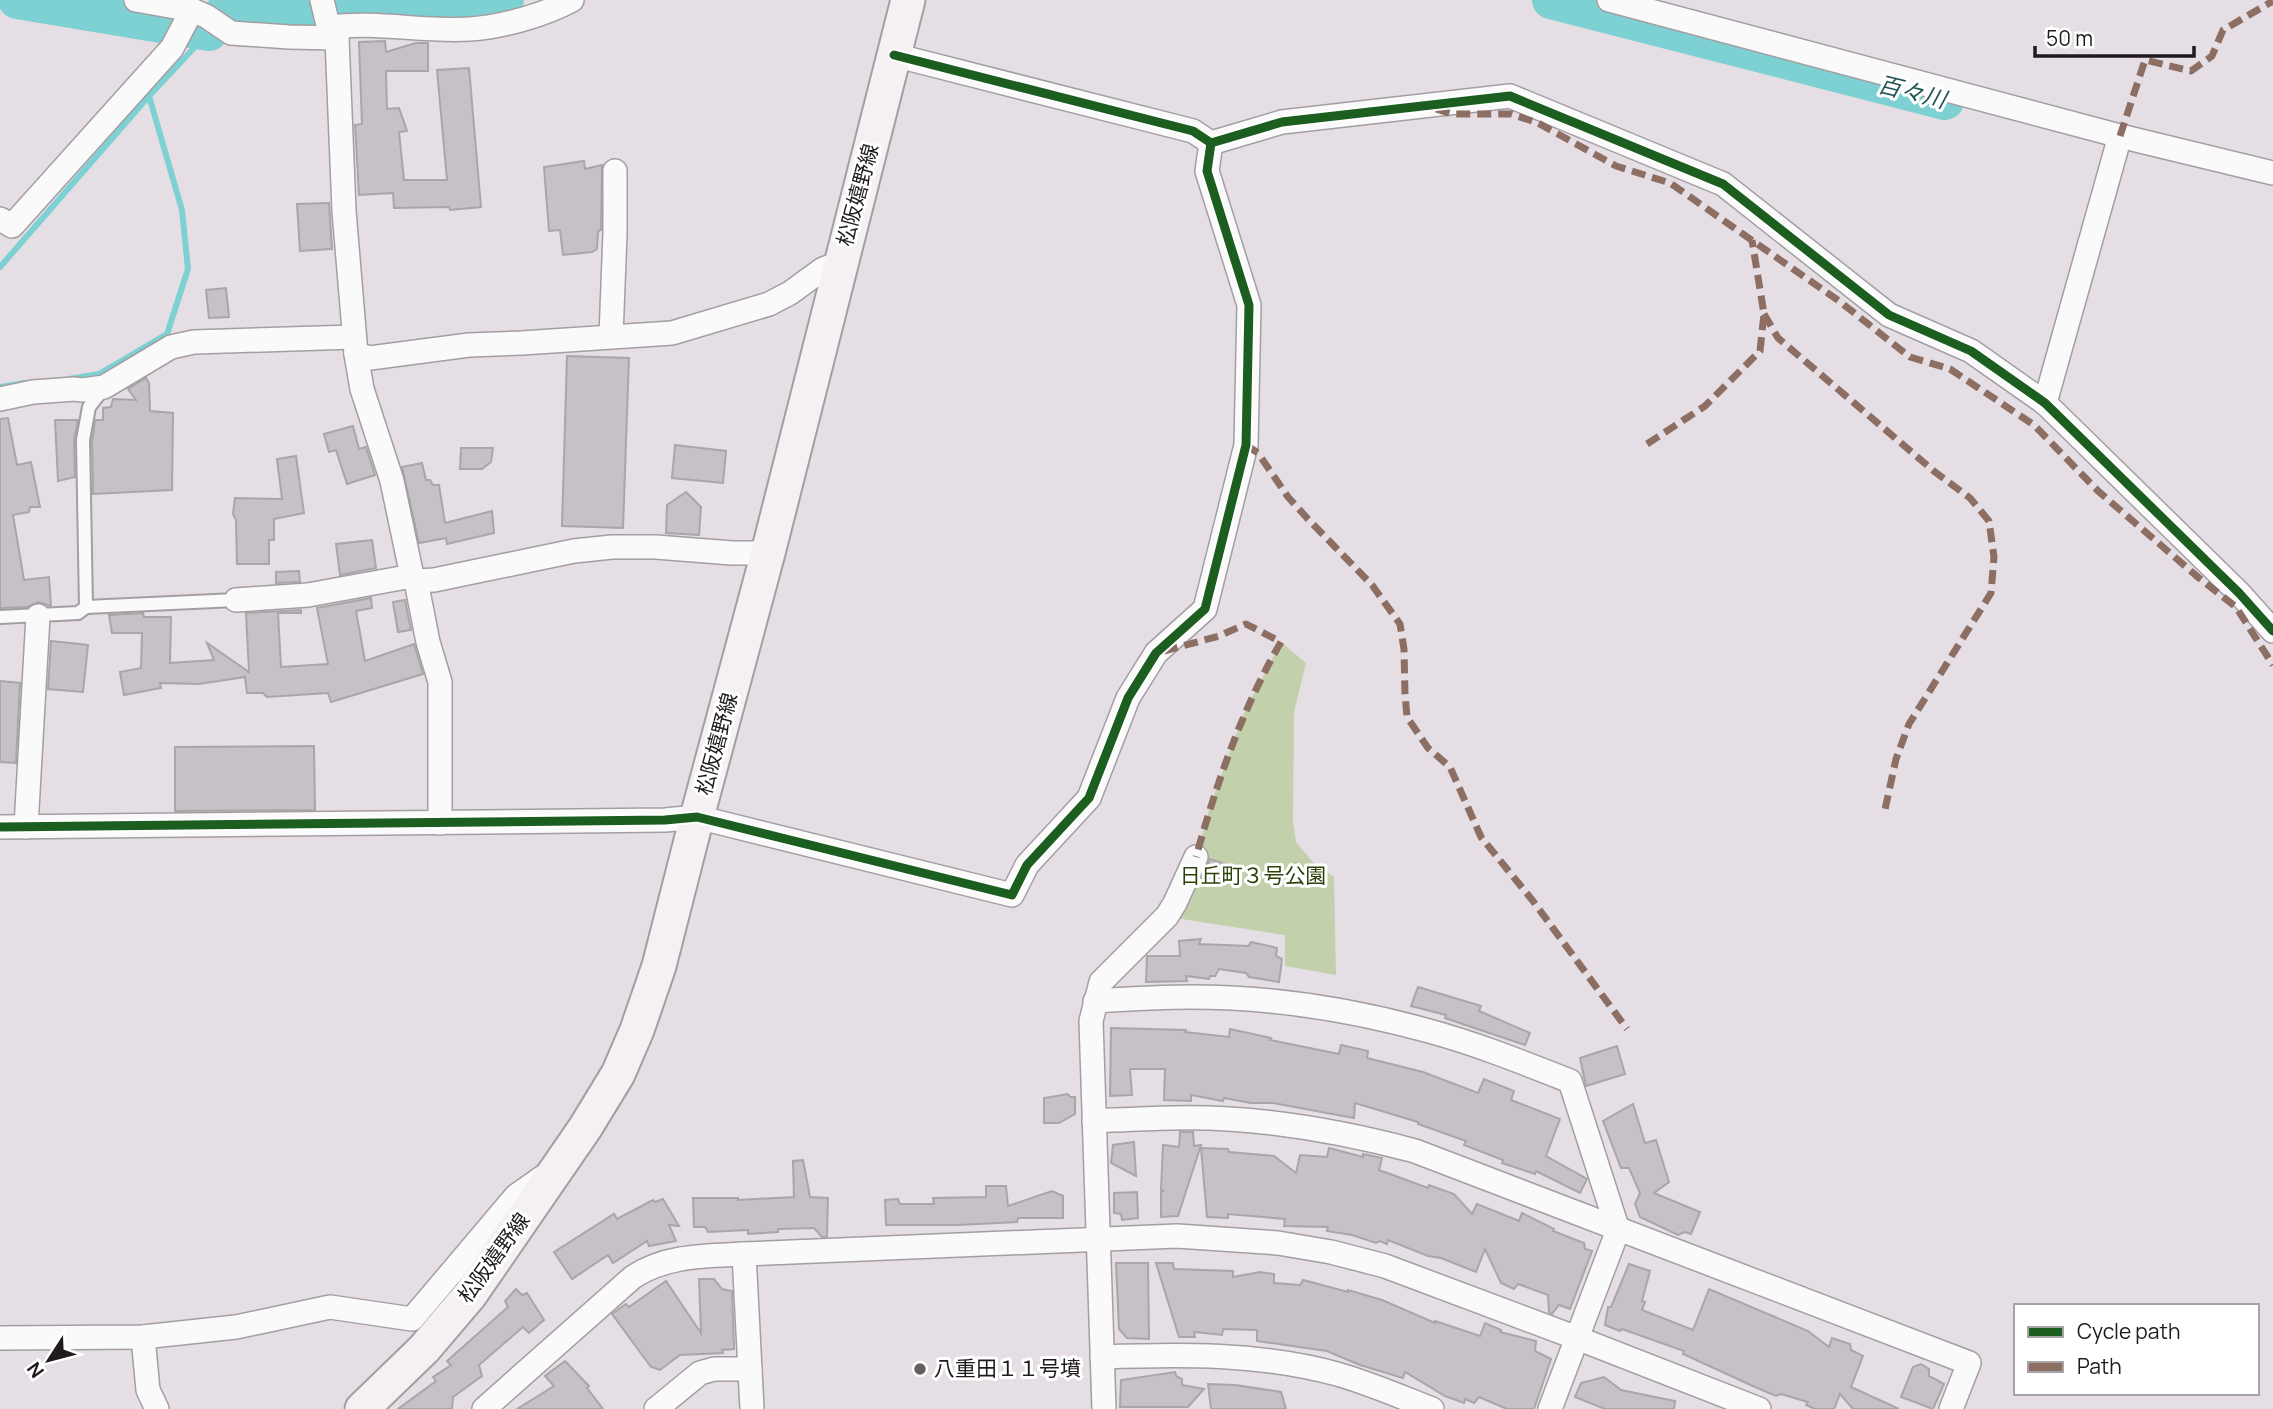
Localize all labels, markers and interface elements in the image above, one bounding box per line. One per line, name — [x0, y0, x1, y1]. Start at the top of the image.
scale bar — [2035, 14, 2194, 58]
text: 50 m — [2046, 24, 2093, 52]
water label: 百々川 — [1875, 67, 1952, 116]
street label: 松阪嬉野線 — [830, 140, 884, 249]
street label: 松阪嬉野線 — [689, 689, 743, 798]
park label: 日丘町３号公園 — [1180, 861, 1327, 889]
street label: 松阪嬉野線 — [451, 1207, 535, 1308]
legend — [2014, 1304, 2259, 1395]
text: Cycle path — [2077, 1317, 2180, 1345]
north arrow — [14, 1325, 84, 1395]
text: Path — [2077, 1352, 2122, 1380]
place label: 八重田１１号墳 — [934, 1354, 1081, 1382]
text: N — [21, 1357, 50, 1383]
marker: 八重田１１号墳 — [912, 1361, 928, 1377]

